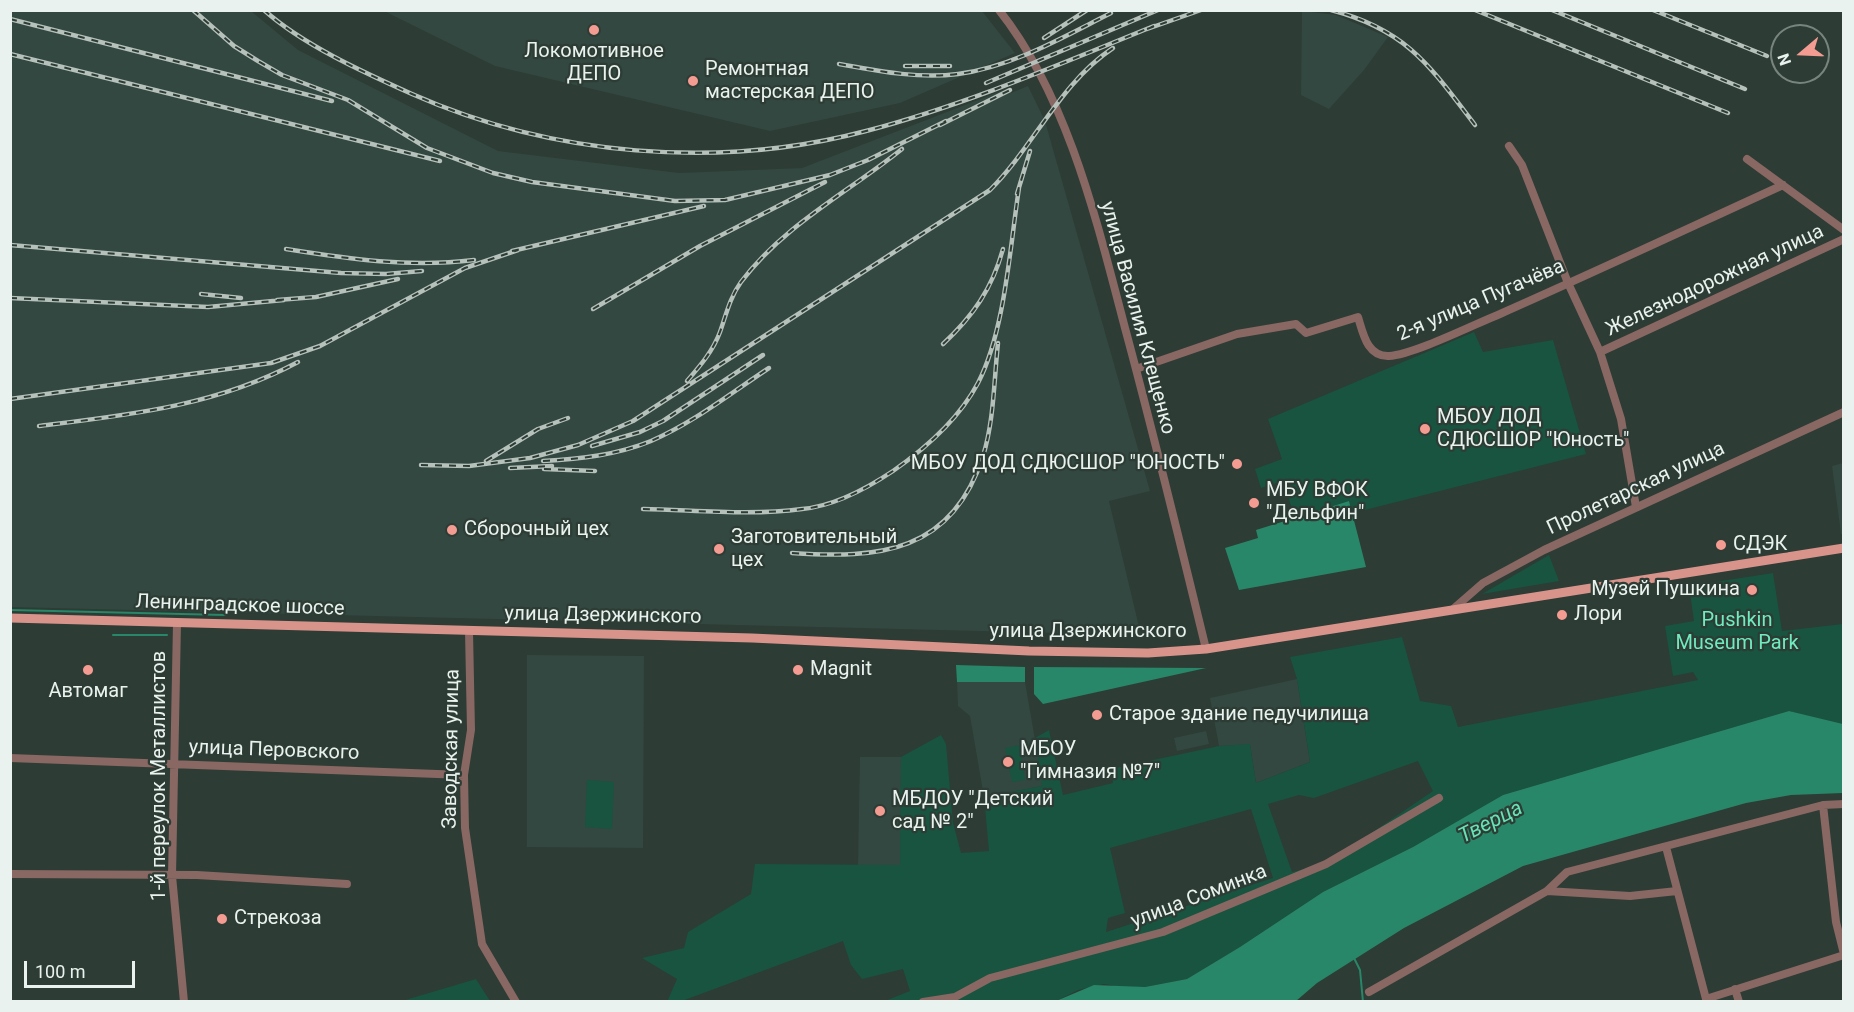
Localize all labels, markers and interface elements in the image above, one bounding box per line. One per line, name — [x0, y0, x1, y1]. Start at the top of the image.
marker: Локомотивное ДЕПО — [587, 23, 601, 37]
north arrow — [1770, 24, 1830, 84]
place label: Локомотивное ДЕПО — [524, 40, 664, 87]
text: N — [1774, 51, 1795, 68]
place label: Ремонтная мастерская ДЕПО — [705, 58, 874, 105]
marker: Ремонтная мастерская ДЕПО — [686, 74, 700, 88]
street label: улица Василия Клещенко — [1094, 199, 1180, 437]
street label: Железнодорожная улица — [1602, 220, 1828, 342]
street label: 2-я улица Пугачёва — [1394, 255, 1568, 347]
place label: МБОУ ДОД СДЮСШОР "Юность" — [1437, 406, 1629, 453]
marker: МБОУ ДОД СДЮСШОР "Юность" — [1418, 422, 1432, 436]
street label: Пролетарская улица — [1543, 437, 1729, 541]
place label: МБОУ ДОД СДЮСШОР "ЮНОСТЬ" — [911, 452, 1225, 476]
marker: МБОУ ДОД СДЮСШОР "ЮНОСТЬ" — [1230, 457, 1244, 471]
place label: МБУ ВФОК "Дельфин" — [1266, 479, 1368, 526]
marker: МБУ ВФОК "Дельфин" — [1247, 496, 1261, 510]
place label: Сборочный цех — [464, 518, 609, 542]
marker: Сборочный цех — [445, 523, 459, 537]
place label: Заготовительный цех — [731, 526, 897, 573]
place label: СДЭК — [1733, 533, 1787, 557]
marker: СДЭК — [1714, 538, 1728, 552]
marker: Заготовительный цех — [712, 542, 726, 556]
place label: Музей Пушкина — [1591, 578, 1740, 602]
marker: Музей Пушкина — [1745, 583, 1759, 597]
street label: Ленинградское шоссе — [135, 590, 345, 622]
street label: улица Дзержинского — [504, 602, 702, 630]
place label: Лори — [1574, 603, 1622, 627]
marker: Лори — [1555, 608, 1569, 622]
park label: Pushkin Museum Park — [1675, 609, 1799, 656]
street label: улица Дзержинского — [989, 620, 1187, 644]
street label: 1-й переулок Металлистов — [148, 651, 172, 901]
place label: Magnit — [810, 658, 872, 682]
marker: Автомаг — [81, 663, 95, 677]
marker: Magnit — [791, 663, 805, 677]
street label: Заводская улица — [439, 669, 465, 829]
place label: Автомаг — [48, 680, 128, 704]
place label: Старое здание педучилища — [1109, 703, 1369, 727]
marker: Старое здание педучилища — [1090, 708, 1104, 722]
street label: улица Перовского — [188, 736, 360, 766]
place label: МБОУ "Гимназия №7" — [1020, 738, 1160, 785]
marker: МБОУ "Гимназия №7" — [1001, 755, 1015, 769]
place label: МБДОУ "Детский сад № 2" — [892, 788, 1053, 835]
water label: Тверца — [1455, 796, 1527, 850]
marker: МБДОУ "Детский сад № 2" — [873, 804, 887, 818]
street label: улица Соминка — [1128, 860, 1270, 934]
place label: Стрекоза — [234, 907, 322, 931]
marker: Стрекоза — [215, 912, 229, 926]
scale bar — [27, 949, 138, 987]
text: 100 m — [35, 961, 86, 982]

